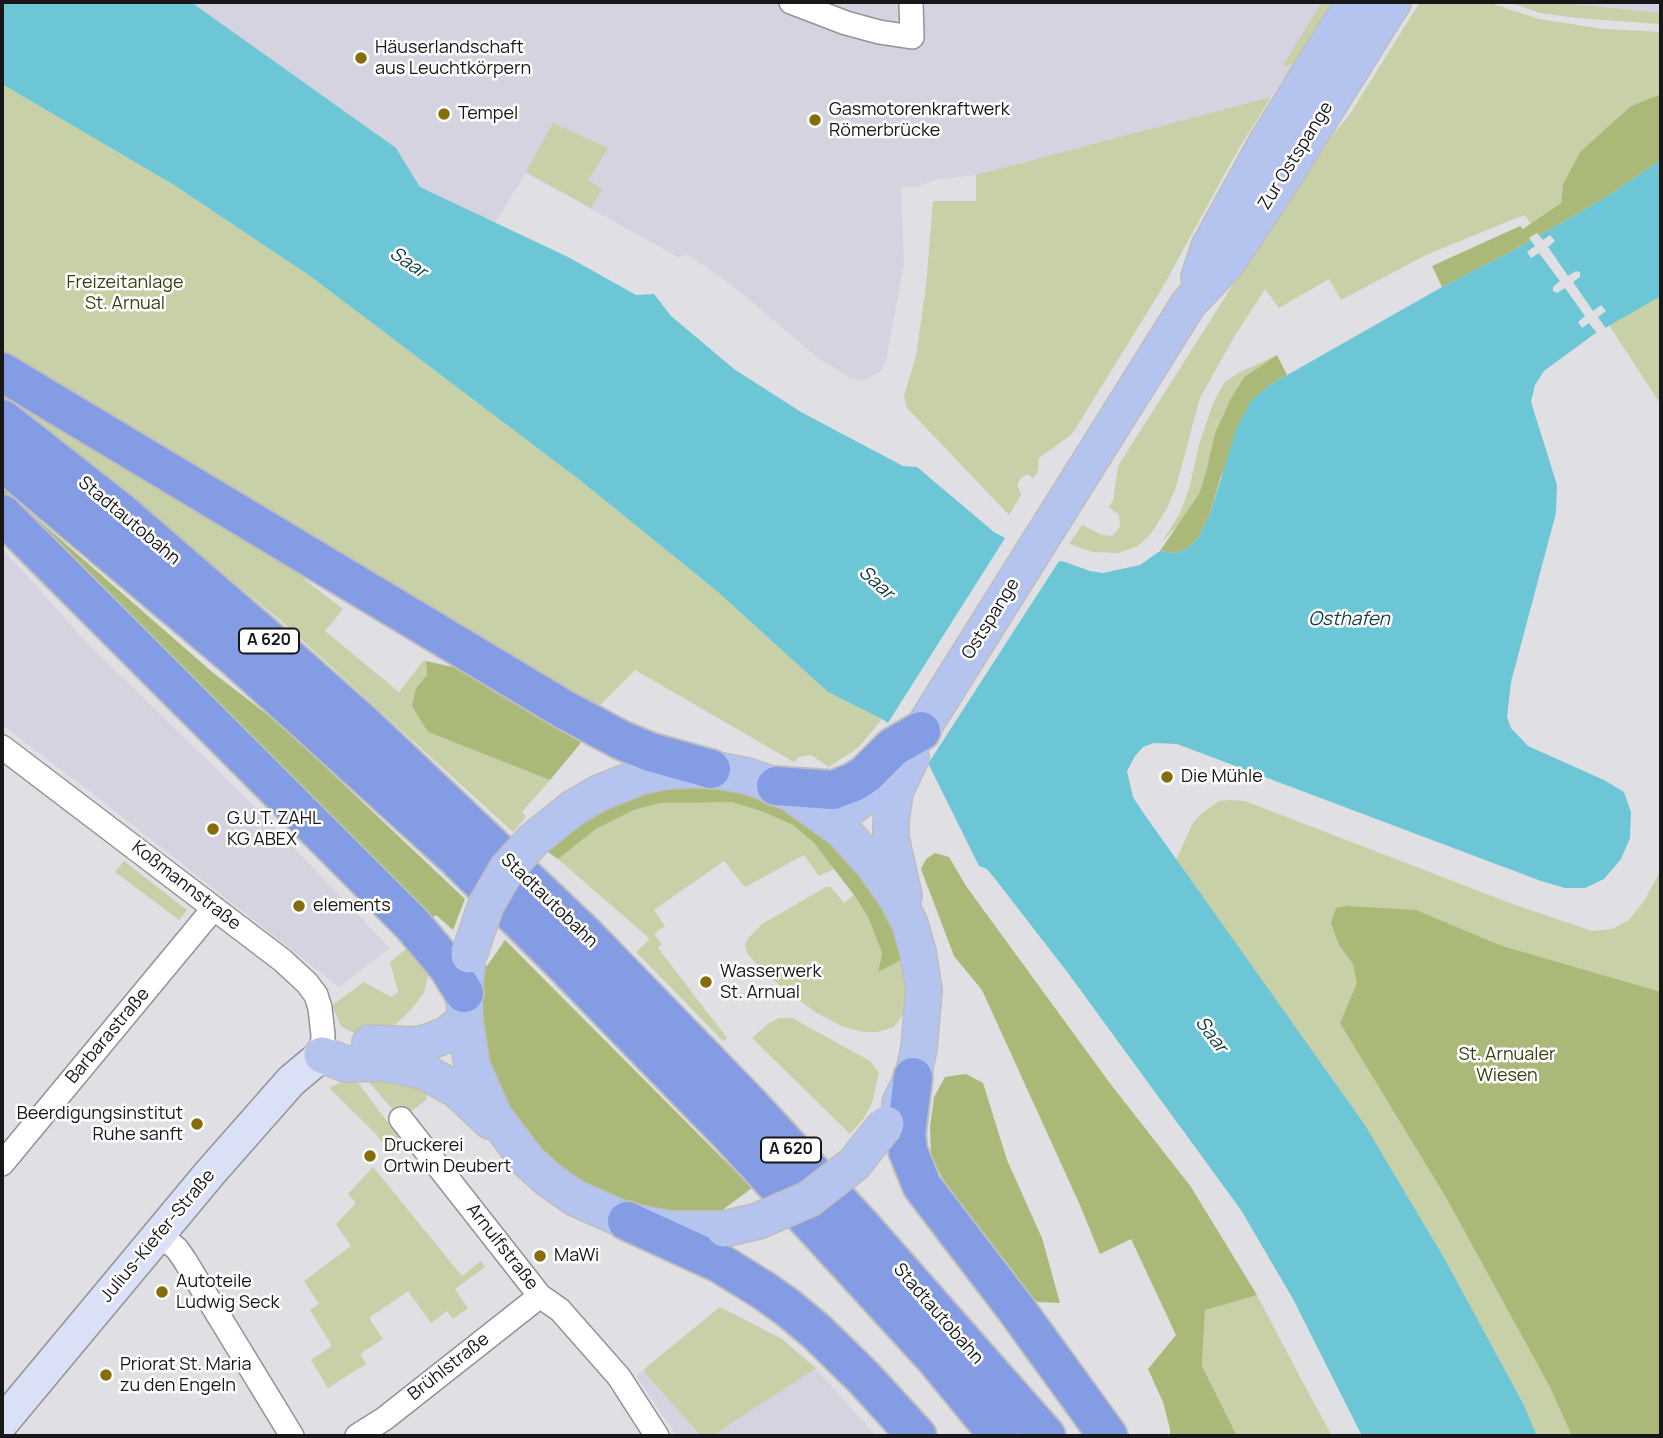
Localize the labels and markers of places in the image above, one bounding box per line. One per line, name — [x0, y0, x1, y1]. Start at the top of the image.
place label: Häuserlandschaft aus Leuchtkörpern — [375, 37, 531, 80]
marker: Häuserlandschaft aus Leuchtkörpern — [353, 50, 369, 66]
place label: Gasmotorenkraftwerk Römerbrücke — [829, 99, 1010, 142]
place label: Tempel — [458, 103, 518, 125]
marker: Tempel — [436, 106, 452, 122]
marker: Gasmotorenkraftwerk Römerbrücke — [807, 112, 823, 128]
place label: Die Mühle — [1181, 766, 1263, 788]
marker: Die Mühle — [1159, 769, 1175, 785]
place label: G.U.T. ZAHL KG ABEX — [227, 808, 321, 850]
marker: G.U.T. ZAHL KG ABEX — [205, 821, 221, 837]
place label: elements — [313, 895, 391, 917]
marker: elements — [291, 898, 307, 914]
place label: Wasserwerk St. Arnual — [720, 961, 821, 1004]
marker: Wasserwerk St. Arnual — [698, 974, 714, 990]
place label: Beerdigungsinstitut Ruhe sanft — [17, 1103, 183, 1146]
marker: Beerdigungsinstitut Ruhe sanft — [189, 1116, 205, 1132]
place label: Druckerei Ortwin Deubert — [384, 1135, 511, 1178]
marker: Druckerei Ortwin Deubert — [362, 1148, 378, 1164]
place label: MaWi — [554, 1245, 599, 1267]
marker: MaWi — [532, 1248, 548, 1264]
place label: Autoteile Ludwig Seck — [176, 1271, 279, 1314]
marker: Autoteile Ludwig Seck — [154, 1284, 170, 1300]
place label: Priorat St. Maria zu den Engeln — [120, 1354, 251, 1396]
marker: Priorat St. Maria zu den Engeln — [98, 1367, 114, 1383]

